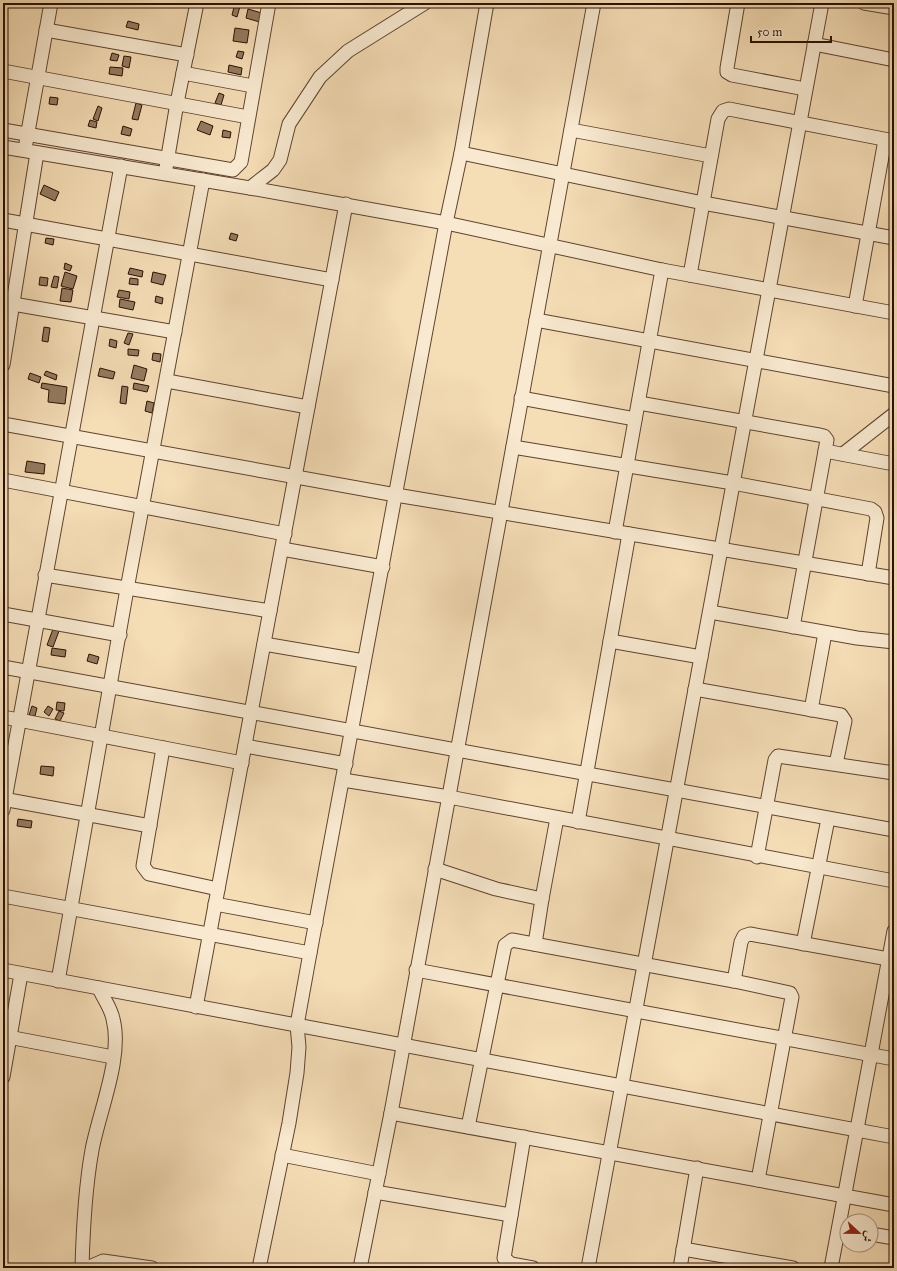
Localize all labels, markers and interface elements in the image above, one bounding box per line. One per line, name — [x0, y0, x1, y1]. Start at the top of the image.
scale bar — [751, 18, 831, 44]
text: 50 m — [757, 25, 782, 39]
north arrow — [839, 1213, 879, 1253]
text: ش — [860, 1229, 876, 1244]

